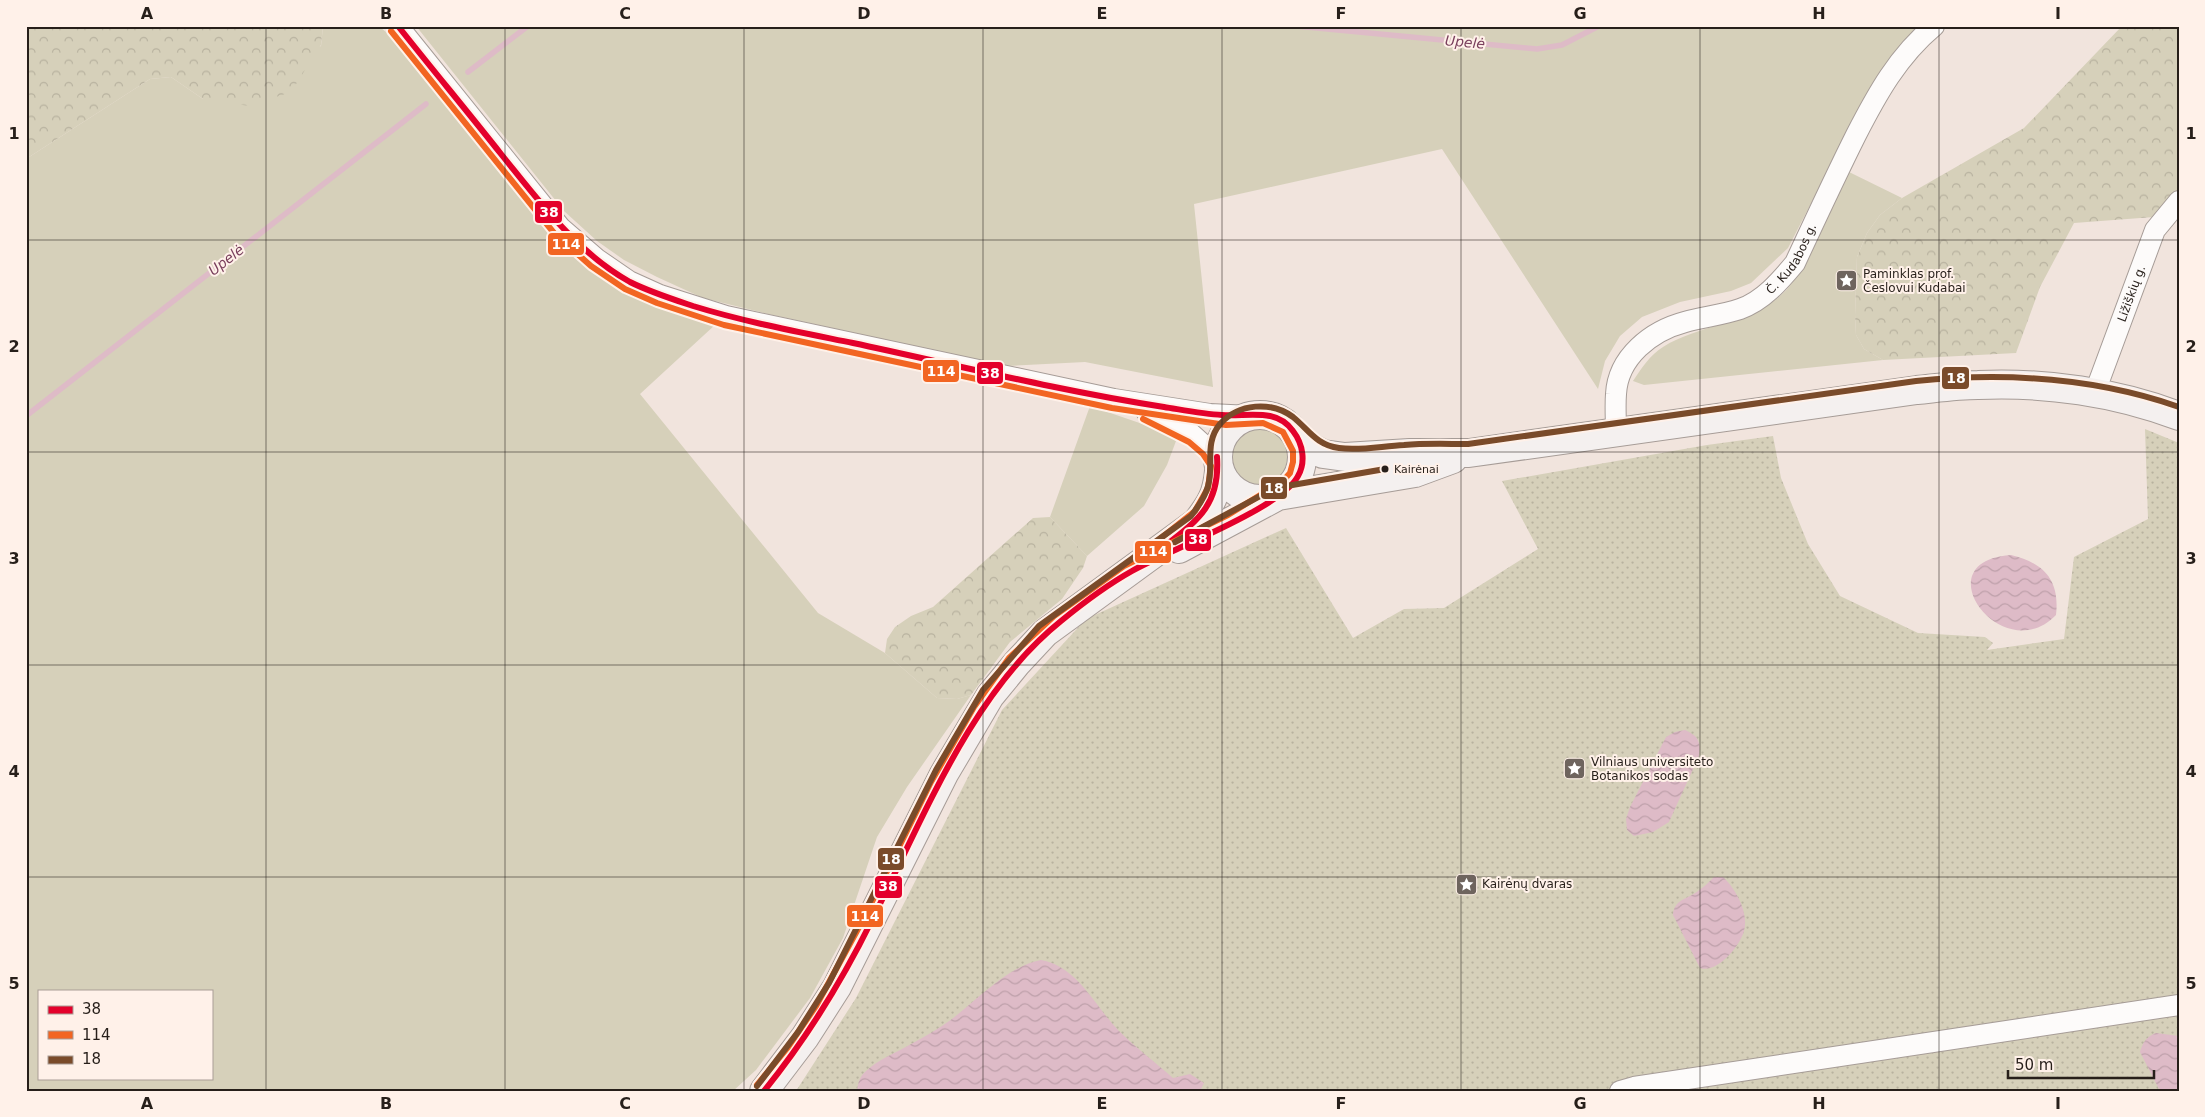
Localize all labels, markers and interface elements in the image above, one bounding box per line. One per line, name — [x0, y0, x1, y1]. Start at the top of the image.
text: A — [141, 4, 154, 23]
text: B — [380, 4, 392, 23]
text: C — [619, 4, 631, 23]
text: D — [857, 4, 871, 23]
text: E — [1097, 4, 1107, 23]
text: F — [1336, 4, 1346, 23]
text: G — [1573, 4, 1587, 23]
text: H — [1812, 4, 1826, 23]
text: I — [2055, 4, 2061, 23]
water label: Upelė — [1444, 32, 1486, 52]
text: 1 — [8, 124, 20, 143]
text: 1 — [2185, 124, 2197, 143]
line badge: 38 — [534, 200, 563, 224]
text: 38 — [539, 204, 559, 220]
street label: Č. Kudabos g. — [1763, 221, 1819, 297]
line badge: 114 — [547, 232, 585, 256]
text: 114 — [551, 236, 581, 252]
water label: Upelė — [205, 241, 247, 279]
street label: Ližiškių g. — [2115, 263, 2148, 324]
place label: Paminklas prof. Česlovui Kudabai — [1863, 267, 1966, 295]
place icon: Paminklas prof. Česlovui Kudabai — [1835, 269, 1859, 293]
text: 2 — [8, 337, 20, 356]
text: 2 — [2185, 337, 2197, 356]
line badge: 114 — [922, 359, 960, 383]
line badge: 38 — [976, 361, 1004, 385]
text: 114 — [926, 363, 956, 379]
text: 38 — [980, 365, 1000, 381]
line badge: 18 — [1941, 366, 1970, 390]
text: 18 — [1946, 370, 1966, 386]
place label: Kairėnai — [1394, 463, 1439, 476]
marker: Kairėnai — [1380, 464, 1390, 474]
line badge: 18 — [1260, 476, 1288, 500]
text: 18 — [1264, 480, 1284, 496]
line badge: 38 — [1184, 528, 1212, 552]
text: 38 — [1188, 531, 1208, 547]
line badge: 114 — [1134, 540, 1172, 564]
text: 114 — [1138, 543, 1168, 559]
text: 3 — [8, 549, 20, 568]
text: 3 — [2185, 549, 2197, 568]
place label: Vilniaus universiteto Botanikos sodas — [1591, 755, 1713, 783]
place icon: Vilniaus universiteto Botanikos sodas — [1563, 757, 1587, 781]
text: 4 — [8, 762, 20, 781]
text: 4 — [2185, 762, 2197, 781]
line badge: 18 — [877, 847, 905, 871]
text: 18 — [881, 851, 901, 867]
place icon: Kairėnų dvaras — [1454, 872, 1478, 896]
line badge: 38 — [874, 875, 903, 899]
place label: Kairėnų dvaras — [1482, 877, 1572, 891]
text: 38 — [878, 878, 898, 894]
line badge: 114 — [846, 904, 884, 928]
text: 114 — [850, 908, 880, 924]
text: 5 — [8, 974, 20, 993]
text: 5 — [2185, 974, 2197, 993]
legend — [38, 990, 212, 1080]
text: 38 — [82, 1000, 101, 1018]
text: 114 — [82, 1026, 111, 1044]
scale bar — [2008, 1047, 2154, 1079]
text: 18 — [82, 1050, 101, 1068]
text: 50 m — [2015, 1056, 2053, 1074]
text: A — [141, 1094, 154, 1113]
text: B — [380, 1094, 392, 1113]
text: C — [619, 1094, 631, 1113]
text: D — [857, 1094, 871, 1113]
text: E — [1097, 1094, 1107, 1113]
text: F — [1336, 1094, 1346, 1113]
text: G — [1573, 1094, 1587, 1113]
text: H — [1812, 1094, 1826, 1113]
text: I — [2055, 1094, 2061, 1113]

